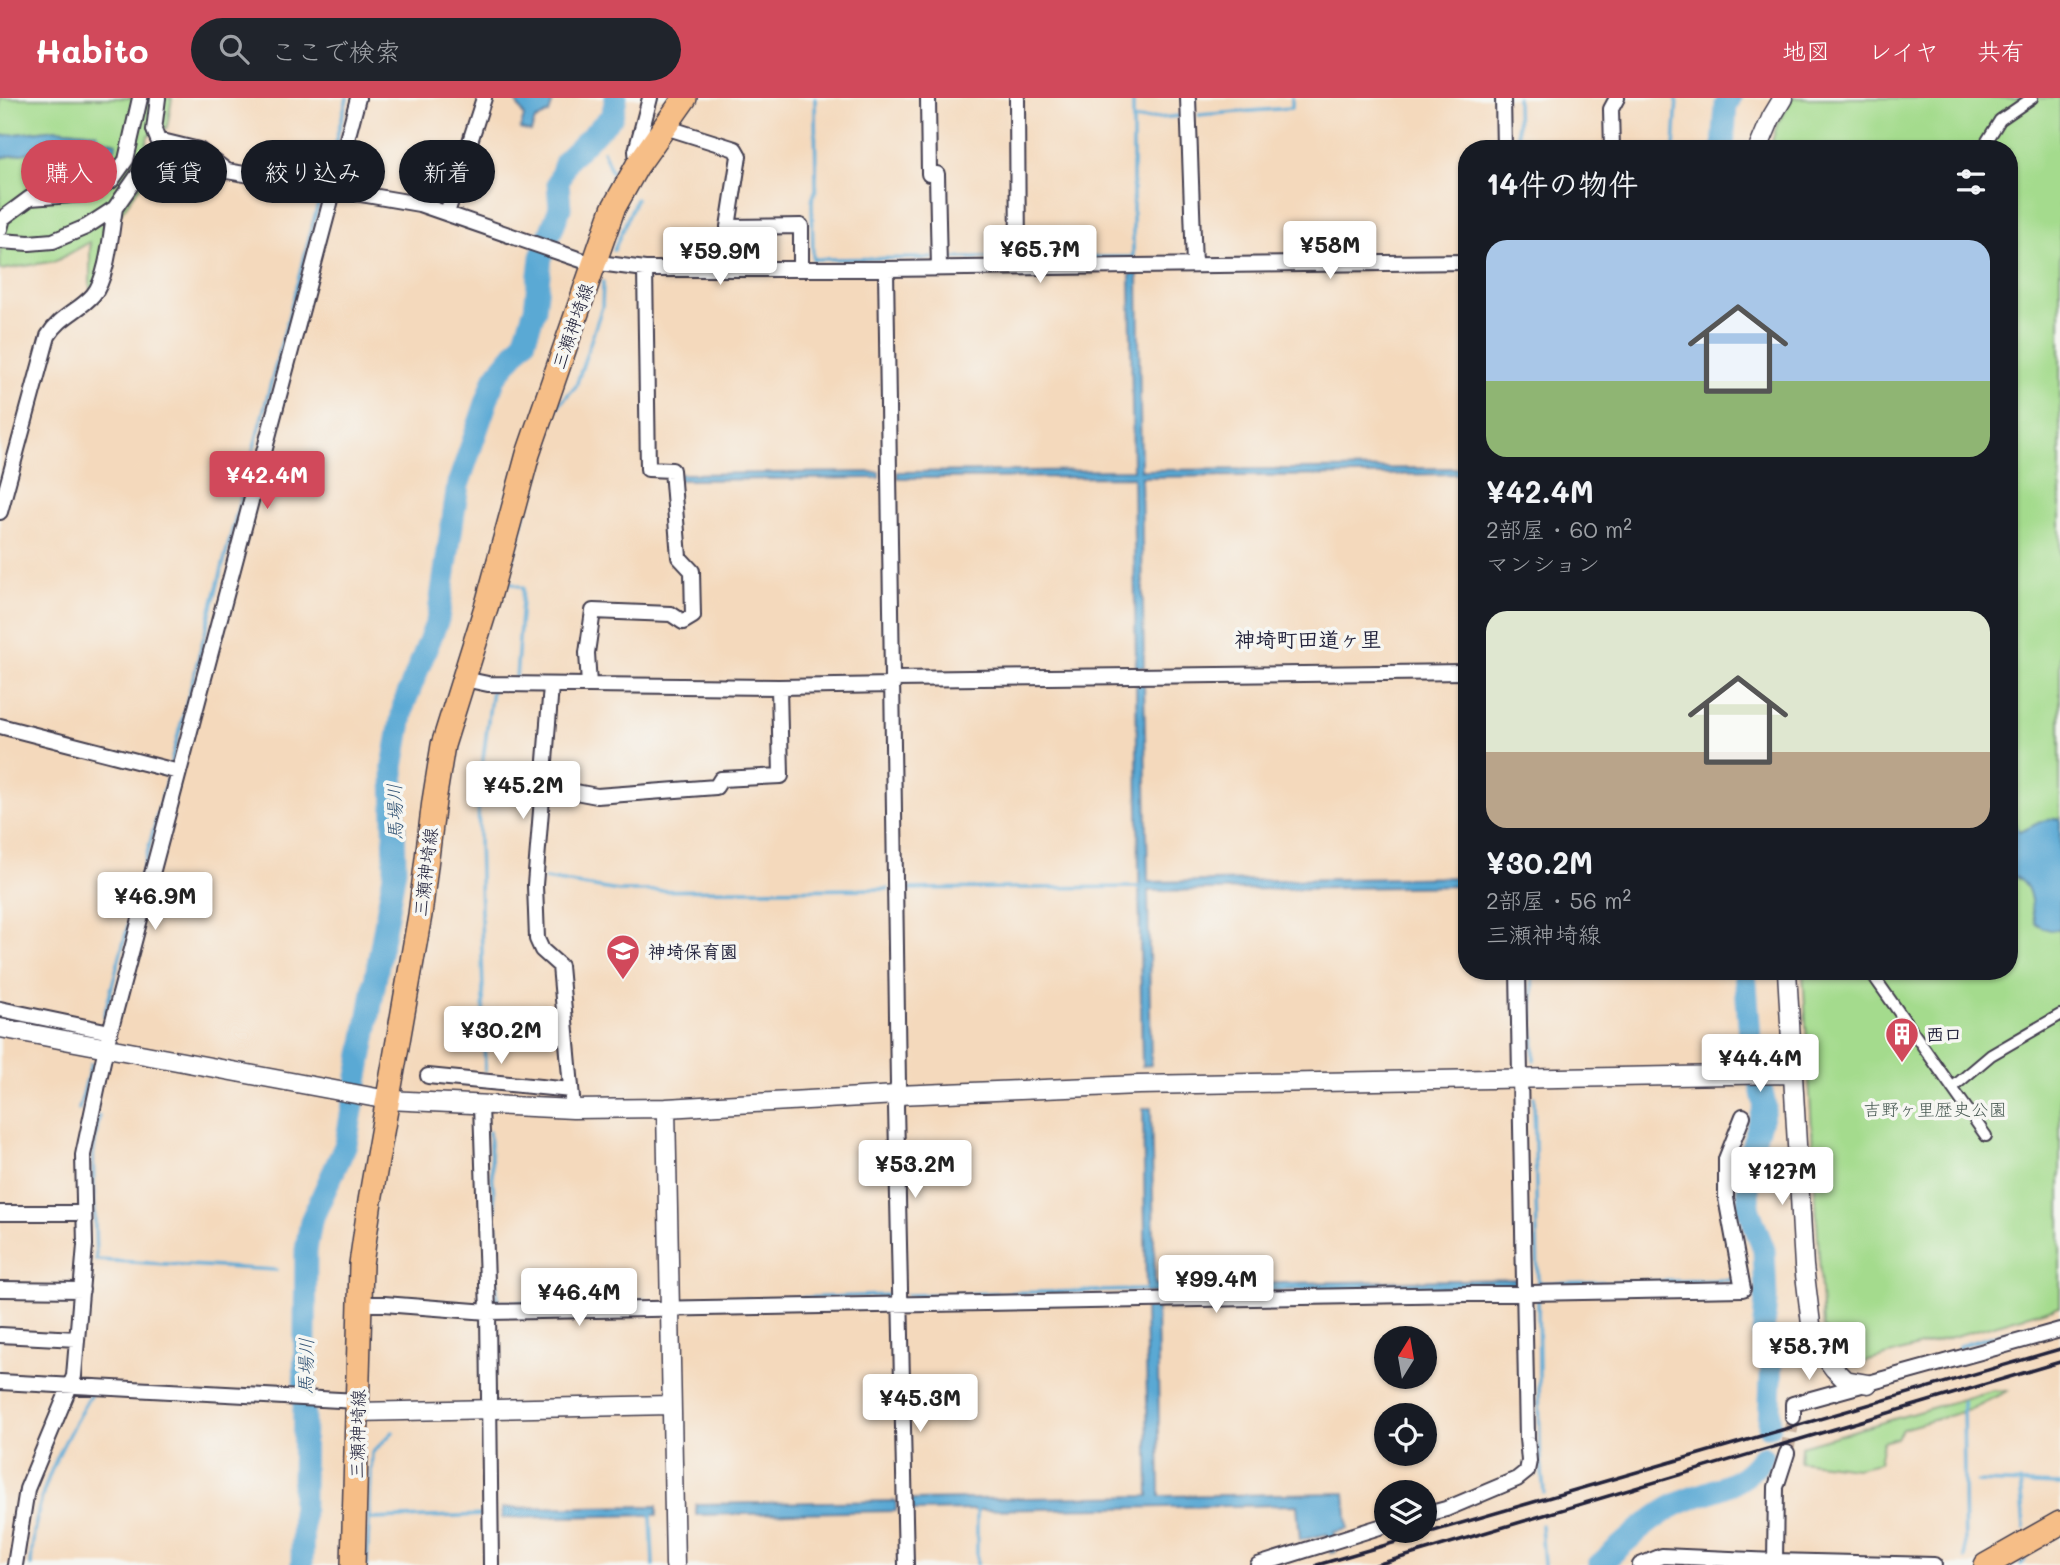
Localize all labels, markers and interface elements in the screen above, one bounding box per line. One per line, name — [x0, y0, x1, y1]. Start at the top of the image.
search box — [191, 18, 681, 81]
text: Habito — [35, 28, 149, 71]
icon: search — [215, 30, 253, 68]
text: ここで検索 — [271, 34, 401, 68]
text: 地図 — [1782, 35, 1830, 66]
text: レイヤ — [1868, 35, 1939, 66]
text: 共有 — [1977, 35, 2025, 66]
chip: 購入 — [21, 140, 117, 203]
chip: 賃貸 — [131, 140, 227, 203]
chip: 絞り込み — [241, 140, 385, 203]
chip: 新着 — [399, 140, 495, 203]
text: 14件の物件 — [1486, 163, 1638, 203]
icon: filters — [1952, 163, 1990, 201]
pin: ¥58M — [1289, 222, 1371, 281]
pin: ¥65.7M — [983, 226, 1097, 285]
pin: ¥59.9M — [663, 228, 777, 287]
text: ¥58M — [1299, 229, 1361, 259]
text: ¥65.7M — [1000, 233, 1080, 263]
text: ¥59.9M — [679, 235, 761, 265]
street label: 三瀬神埼線 — [546, 280, 598, 372]
icon: home — [1675, 286, 1801, 412]
pin: ¥42.4M — [210, 452, 324, 511]
text: ¥42.4M — [226, 459, 308, 489]
text: ¥42.4M — [1486, 471, 1594, 511]
text: 2部屋 · 60 m² — [1486, 514, 1632, 544]
text: マンション — [1486, 548, 1600, 578]
district label: 神埼町田道ヶ里 — [1235, 625, 1382, 652]
icon: home — [1675, 657, 1801, 783]
pin: ¥45.2M — [466, 762, 580, 821]
text: ¥45.2M — [482, 769, 564, 799]
water label: 馬場川 — [381, 783, 407, 841]
street label: 三瀬神埼線 — [408, 826, 442, 918]
text: ¥30.2M — [1486, 842, 1593, 882]
pin: ¥46.9M — [98, 872, 212, 932]
text: ¥46.9M — [113, 880, 197, 910]
text: 2部屋 · 56 m² — [1486, 885, 1631, 915]
text: 三瀬神埼線 — [1486, 919, 1601, 949]
school or university icon: 神埼保育園 — [604, 932, 642, 981]
place label: 神埼保育園 — [648, 939, 738, 963]
pin: ¥30.2M — [444, 1006, 558, 1066]
text: ¥30.2M — [460, 1014, 542, 1044]
building icon: 西口 — [1883, 1015, 1921, 1064]
place label: 西口 — [1926, 1022, 1962, 1046]
pin: ¥44.4M — [1703, 1034, 1817, 1094]
text: ¥44.4M — [1718, 1042, 1802, 1072]
park label: 吉野ヶ里歴史公園 — [1863, 1097, 2007, 1121]
pin: ¥53.2M — [858, 1140, 972, 1200]
text: ¥53.2M — [875, 1148, 955, 1178]
pin: ¥127M — [1733, 1148, 1831, 1207]
text: ¥127M — [1747, 1155, 1817, 1185]
pin: ¥99.4M — [1159, 1256, 1273, 1315]
text: ¥99.4M — [1175, 1263, 1257, 1293]
pin: ¥46.4M — [522, 1268, 636, 1328]
text: ¥46.4M — [537, 1276, 621, 1306]
pin: ¥58.7M — [1752, 1322, 1866, 1382]
north arrow — [1374, 1326, 1437, 1390]
map controls — [1374, 1326, 1437, 1543]
text: ¥58.7M — [1768, 1330, 1850, 1360]
water label: 馬場川 — [292, 1337, 318, 1395]
pin: ¥45.3M — [863, 1374, 977, 1434]
text: ¥45.3M — [879, 1382, 961, 1412]
street label: 三瀬神埼線 — [344, 1389, 370, 1479]
button: locate — [1374, 1403, 1437, 1466]
button: layers — [1374, 1480, 1437, 1543]

